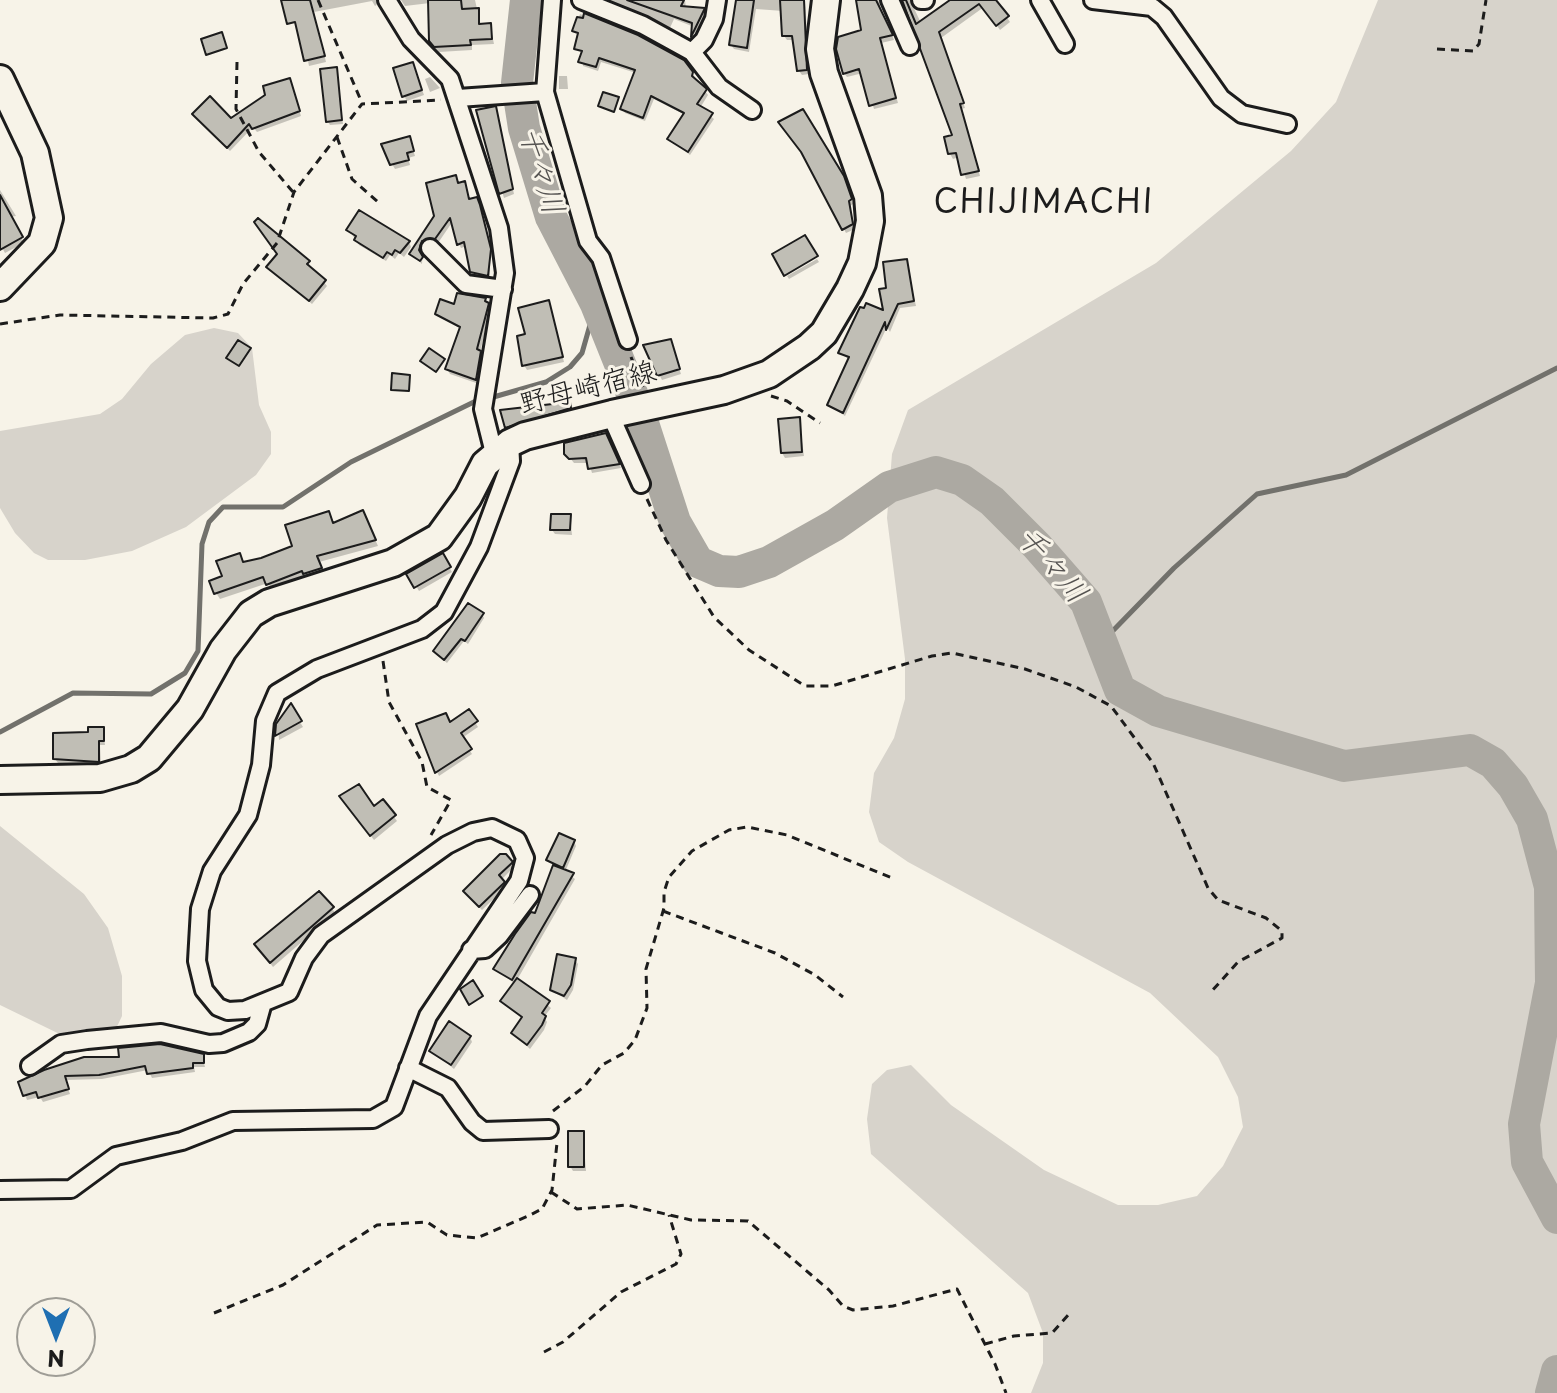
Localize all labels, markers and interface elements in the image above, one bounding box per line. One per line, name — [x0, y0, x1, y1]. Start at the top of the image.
water label: 千々川 — [510, 123, 570, 219]
district label: CHIJIMACHI — [934, 185, 1154, 223]
street label: 野母崎宿線 — [516, 356, 660, 422]
water label: 千々川 — [1008, 520, 1094, 612]
north arrow — [16, 1297, 96, 1377]
text: N — [47, 1343, 65, 1376]

